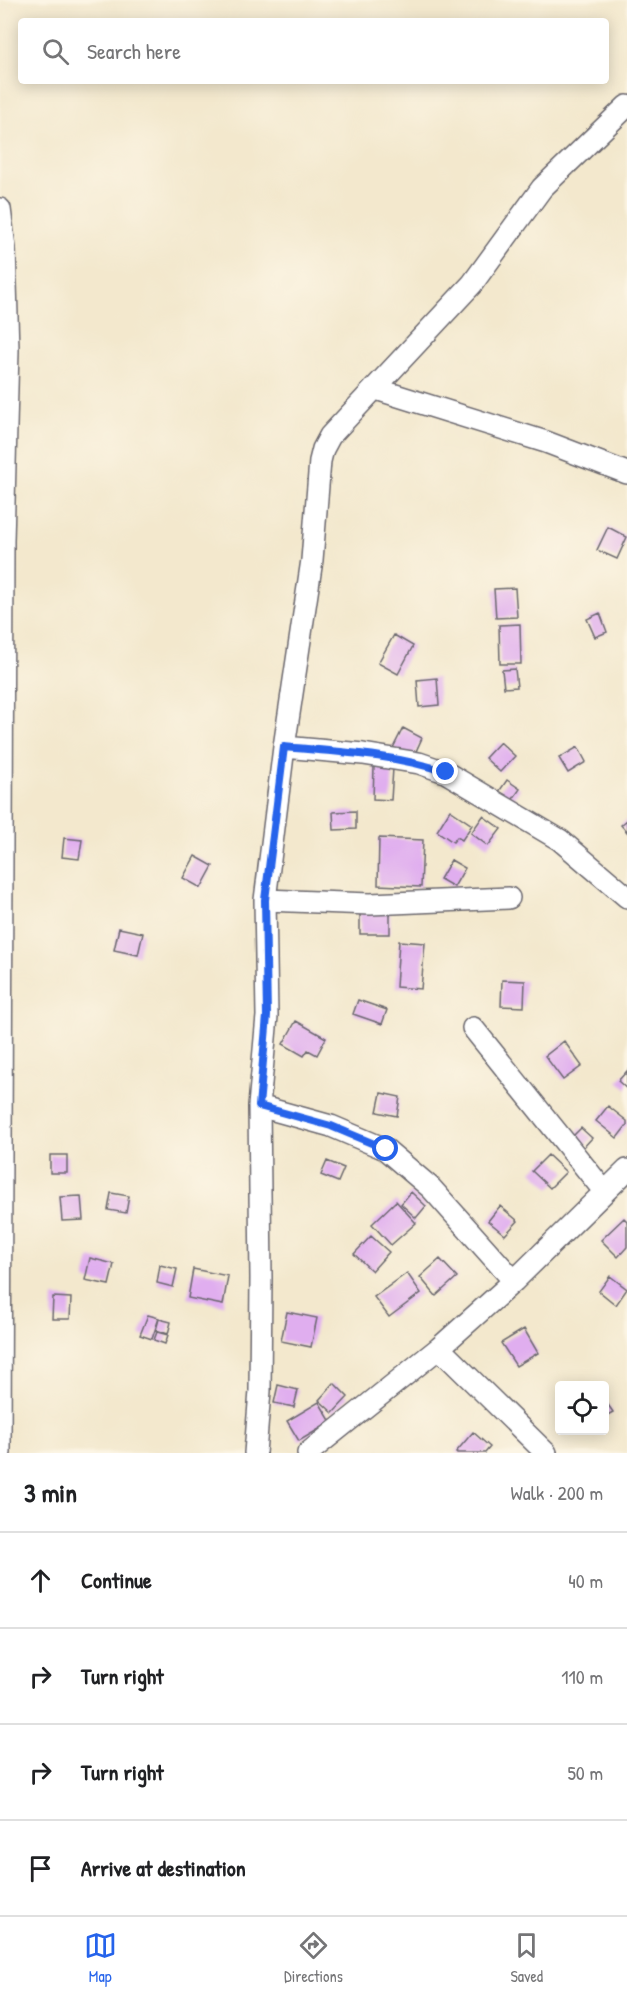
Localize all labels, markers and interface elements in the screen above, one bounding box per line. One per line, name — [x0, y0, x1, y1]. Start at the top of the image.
search box — [18, 18, 609, 84]
icon: search — [39, 35, 72, 68]
text: Search here — [87, 36, 181, 66]
route end — [432, 758, 458, 784]
route start — [372, 1135, 398, 1161]
map controls — [555, 1381, 609, 1435]
button: locate — [555, 1381, 609, 1435]
text: 3 min — [24, 1475, 77, 1510]
text: Walk · 200 m — [511, 1479, 603, 1506]
icon: ahead — [24, 1564, 57, 1597]
text: Continue — [81, 1565, 152, 1595]
text: 40 m — [568, 1567, 603, 1594]
icon: right — [24, 1660, 57, 1693]
text: Turn right — [81, 1661, 164, 1691]
text: 110 m — [561, 1663, 603, 1690]
icon: right — [24, 1756, 57, 1789]
text: Turn right — [81, 1757, 164, 1787]
text: 50 m — [567, 1759, 603, 1786]
icon: arrive — [24, 1852, 57, 1885]
text: Arrive at destination — [81, 1853, 246, 1883]
tab: Map — [84, 1929, 117, 1987]
tab: Directions — [284, 1929, 343, 1987]
tab: Saved — [510, 1929, 543, 1987]

